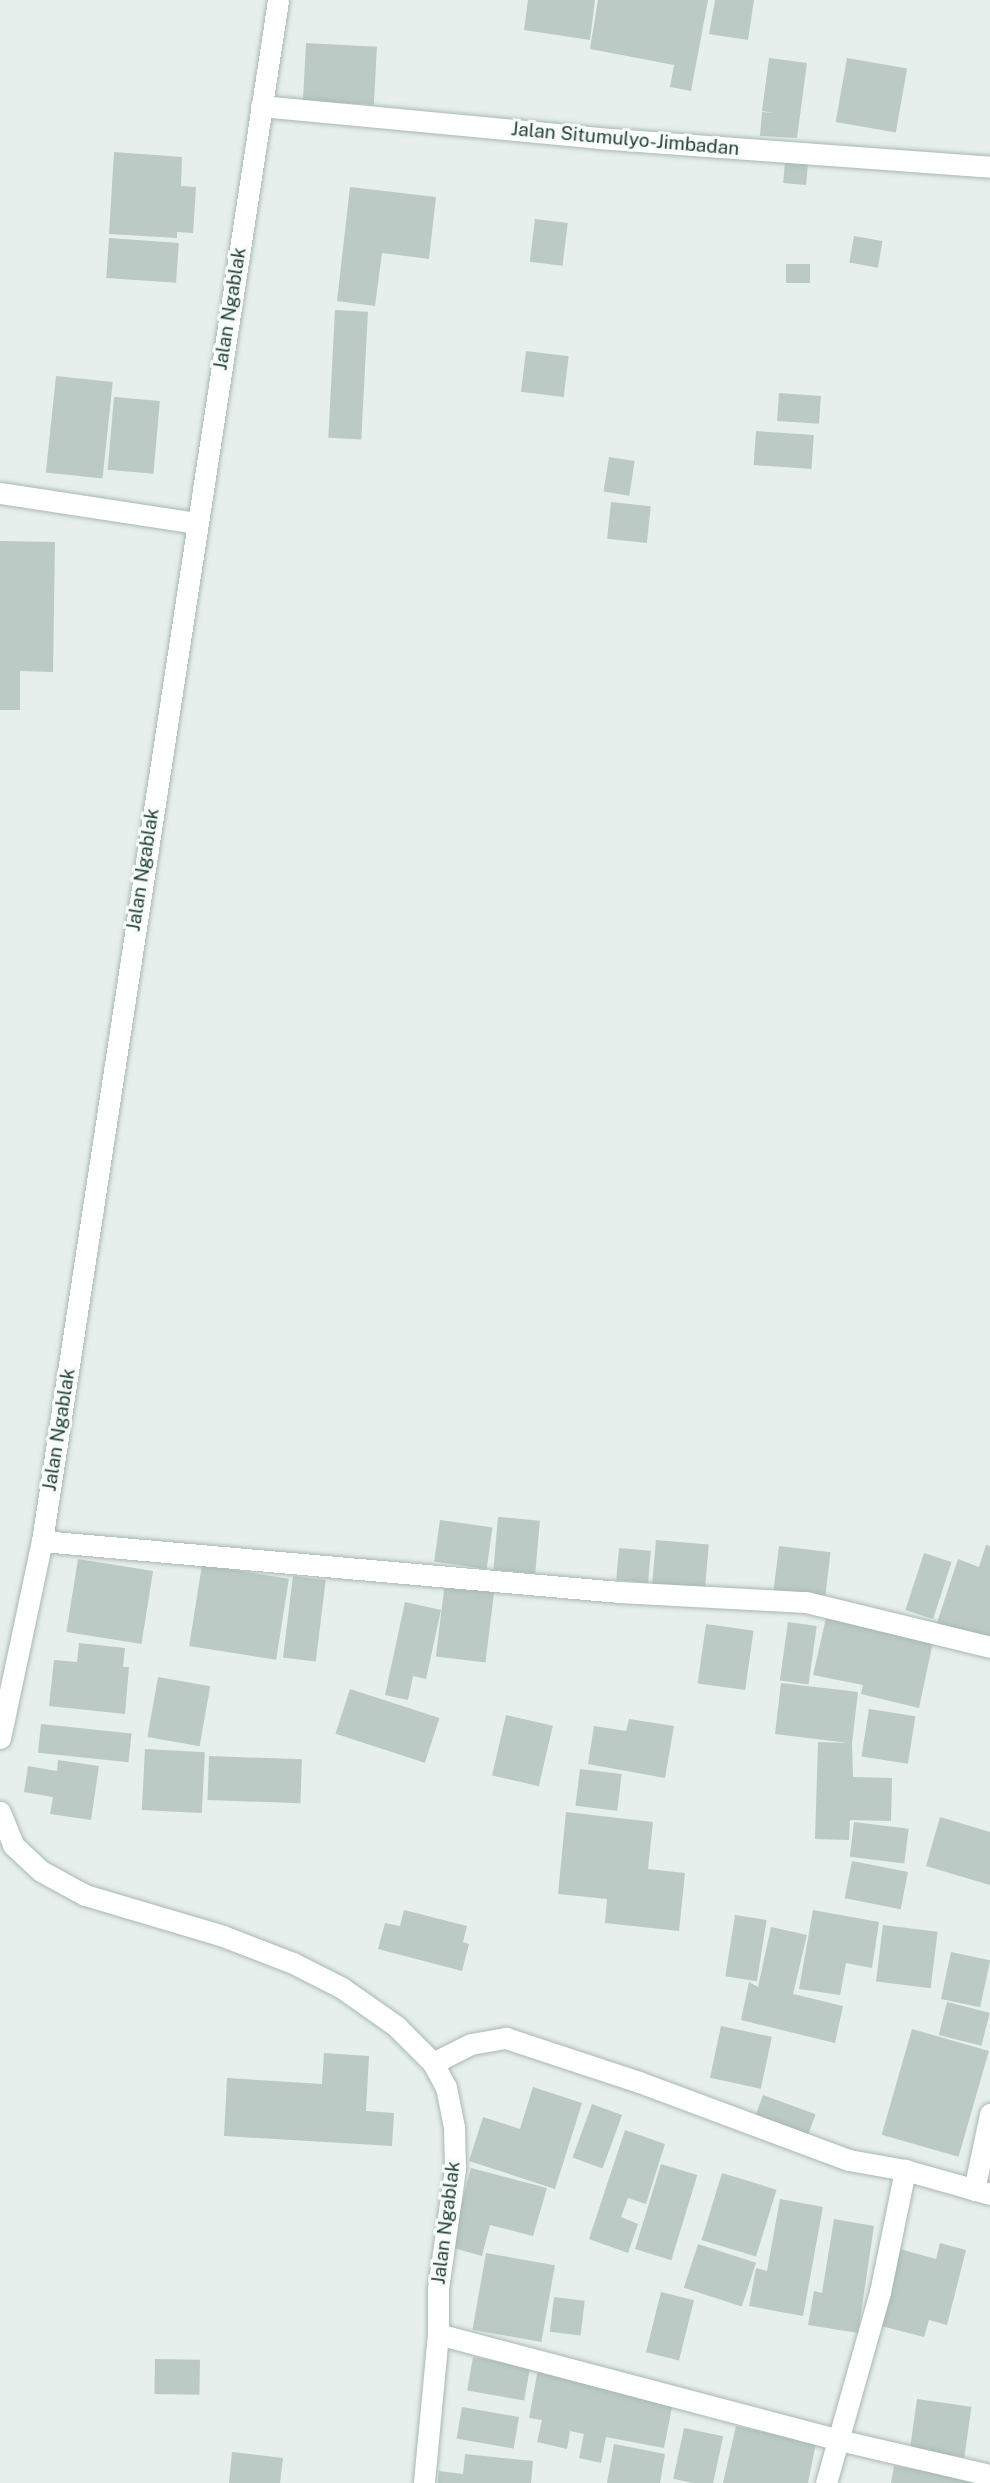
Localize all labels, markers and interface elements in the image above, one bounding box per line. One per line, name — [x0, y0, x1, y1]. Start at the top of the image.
street label: Jalan Situmulyo-Jimbadan — [510, 118, 740, 160]
street label: Jalan Ngablak — [209, 246, 251, 372]
street label: Jalan Ngablak — [122, 807, 164, 933]
street label: Jalan Ngablak — [38, 1367, 80, 1493]
street label: Jalan Ngablak — [427, 2160, 465, 2286]

